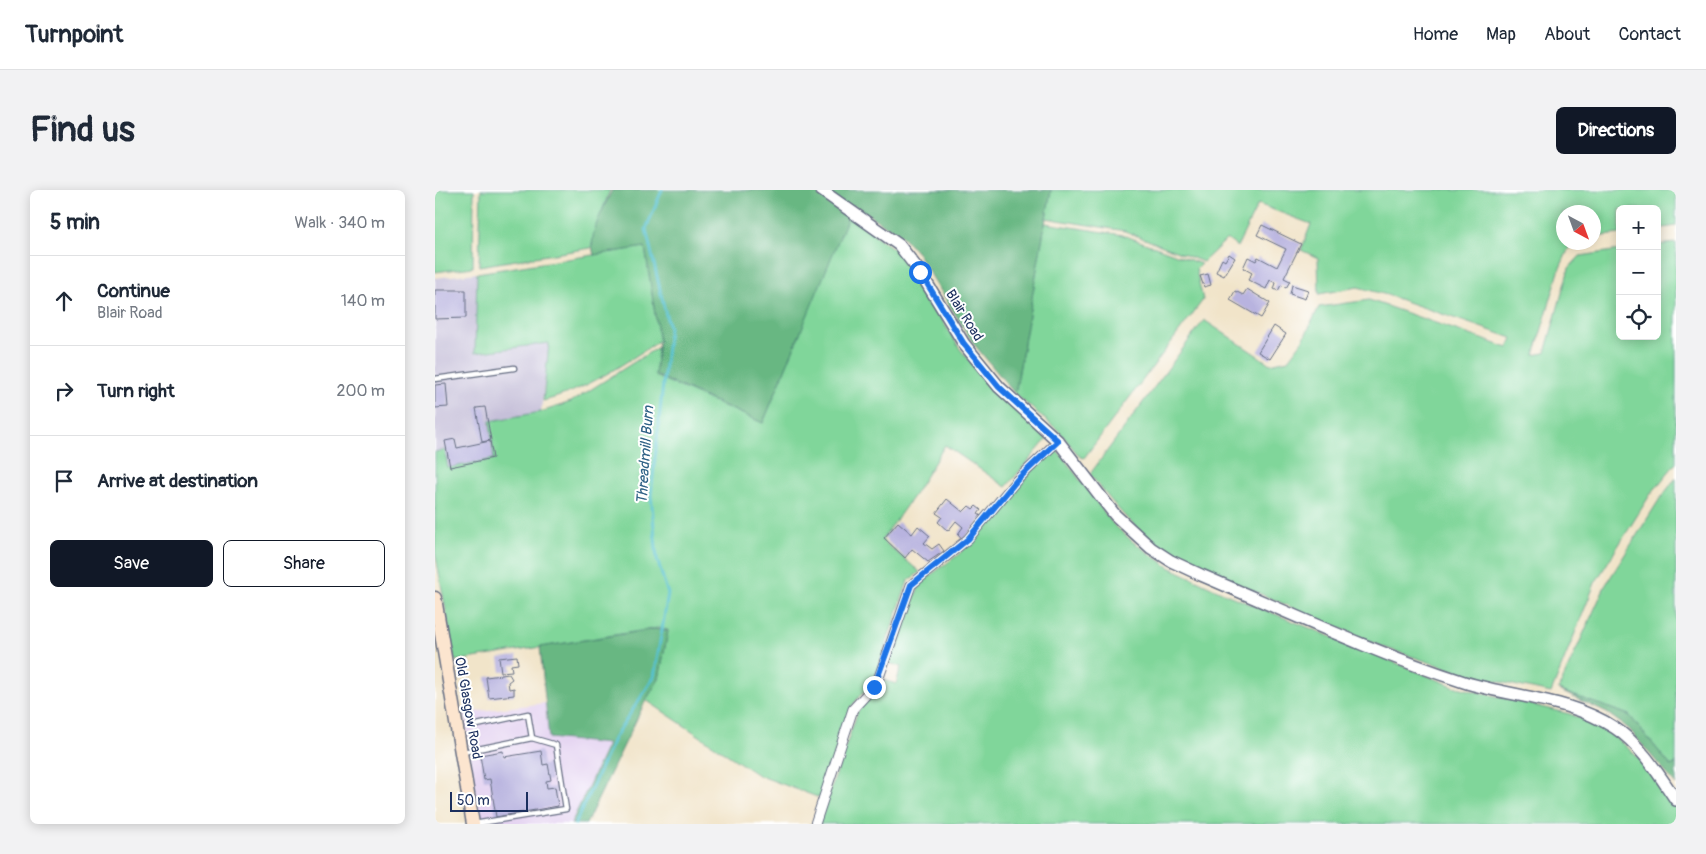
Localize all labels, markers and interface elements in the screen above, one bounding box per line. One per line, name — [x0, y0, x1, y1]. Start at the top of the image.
text: Turnpoint — [25, 20, 123, 49]
text: Home — [1413, 23, 1458, 46]
text: Map — [1486, 23, 1516, 46]
text: About — [1544, 23, 1590, 46]
text: Contact — [1618, 23, 1681, 46]
button: Directions — [1556, 107, 1676, 154]
text: Find us — [30, 108, 135, 152]
north arrow — [1556, 205, 1601, 250]
map controls — [1616, 205, 1661, 340]
button: + — [1616, 205, 1661, 250]
text: 5 min — [50, 209, 100, 236]
text: Walk · 340 m — [294, 213, 385, 233]
button: − — [1616, 250, 1661, 295]
route start — [909, 261, 932, 284]
text: Continue — [97, 279, 170, 303]
street label: Blair Road — [942, 286, 987, 344]
icon: ahead — [50, 287, 78, 315]
text: 140 m — [341, 291, 385, 311]
button: locate — [1616, 295, 1661, 340]
text: Blair Road — [97, 303, 162, 323]
icon: right — [50, 377, 78, 405]
text: Turn right — [97, 379, 175, 403]
text: 200 m — [337, 381, 385, 401]
water label: Threadmill Burn — [633, 404, 659, 505]
icon: arrive — [50, 467, 78, 495]
text: Arrive at destination — [97, 469, 258, 493]
button: Save — [50, 540, 213, 587]
button: Share — [223, 540, 385, 587]
street label: Old Glasgow Road — [451, 656, 486, 761]
route end — [863, 676, 886, 699]
scale bar — [450, 789, 527, 812]
text: 50 m — [457, 792, 490, 809]

